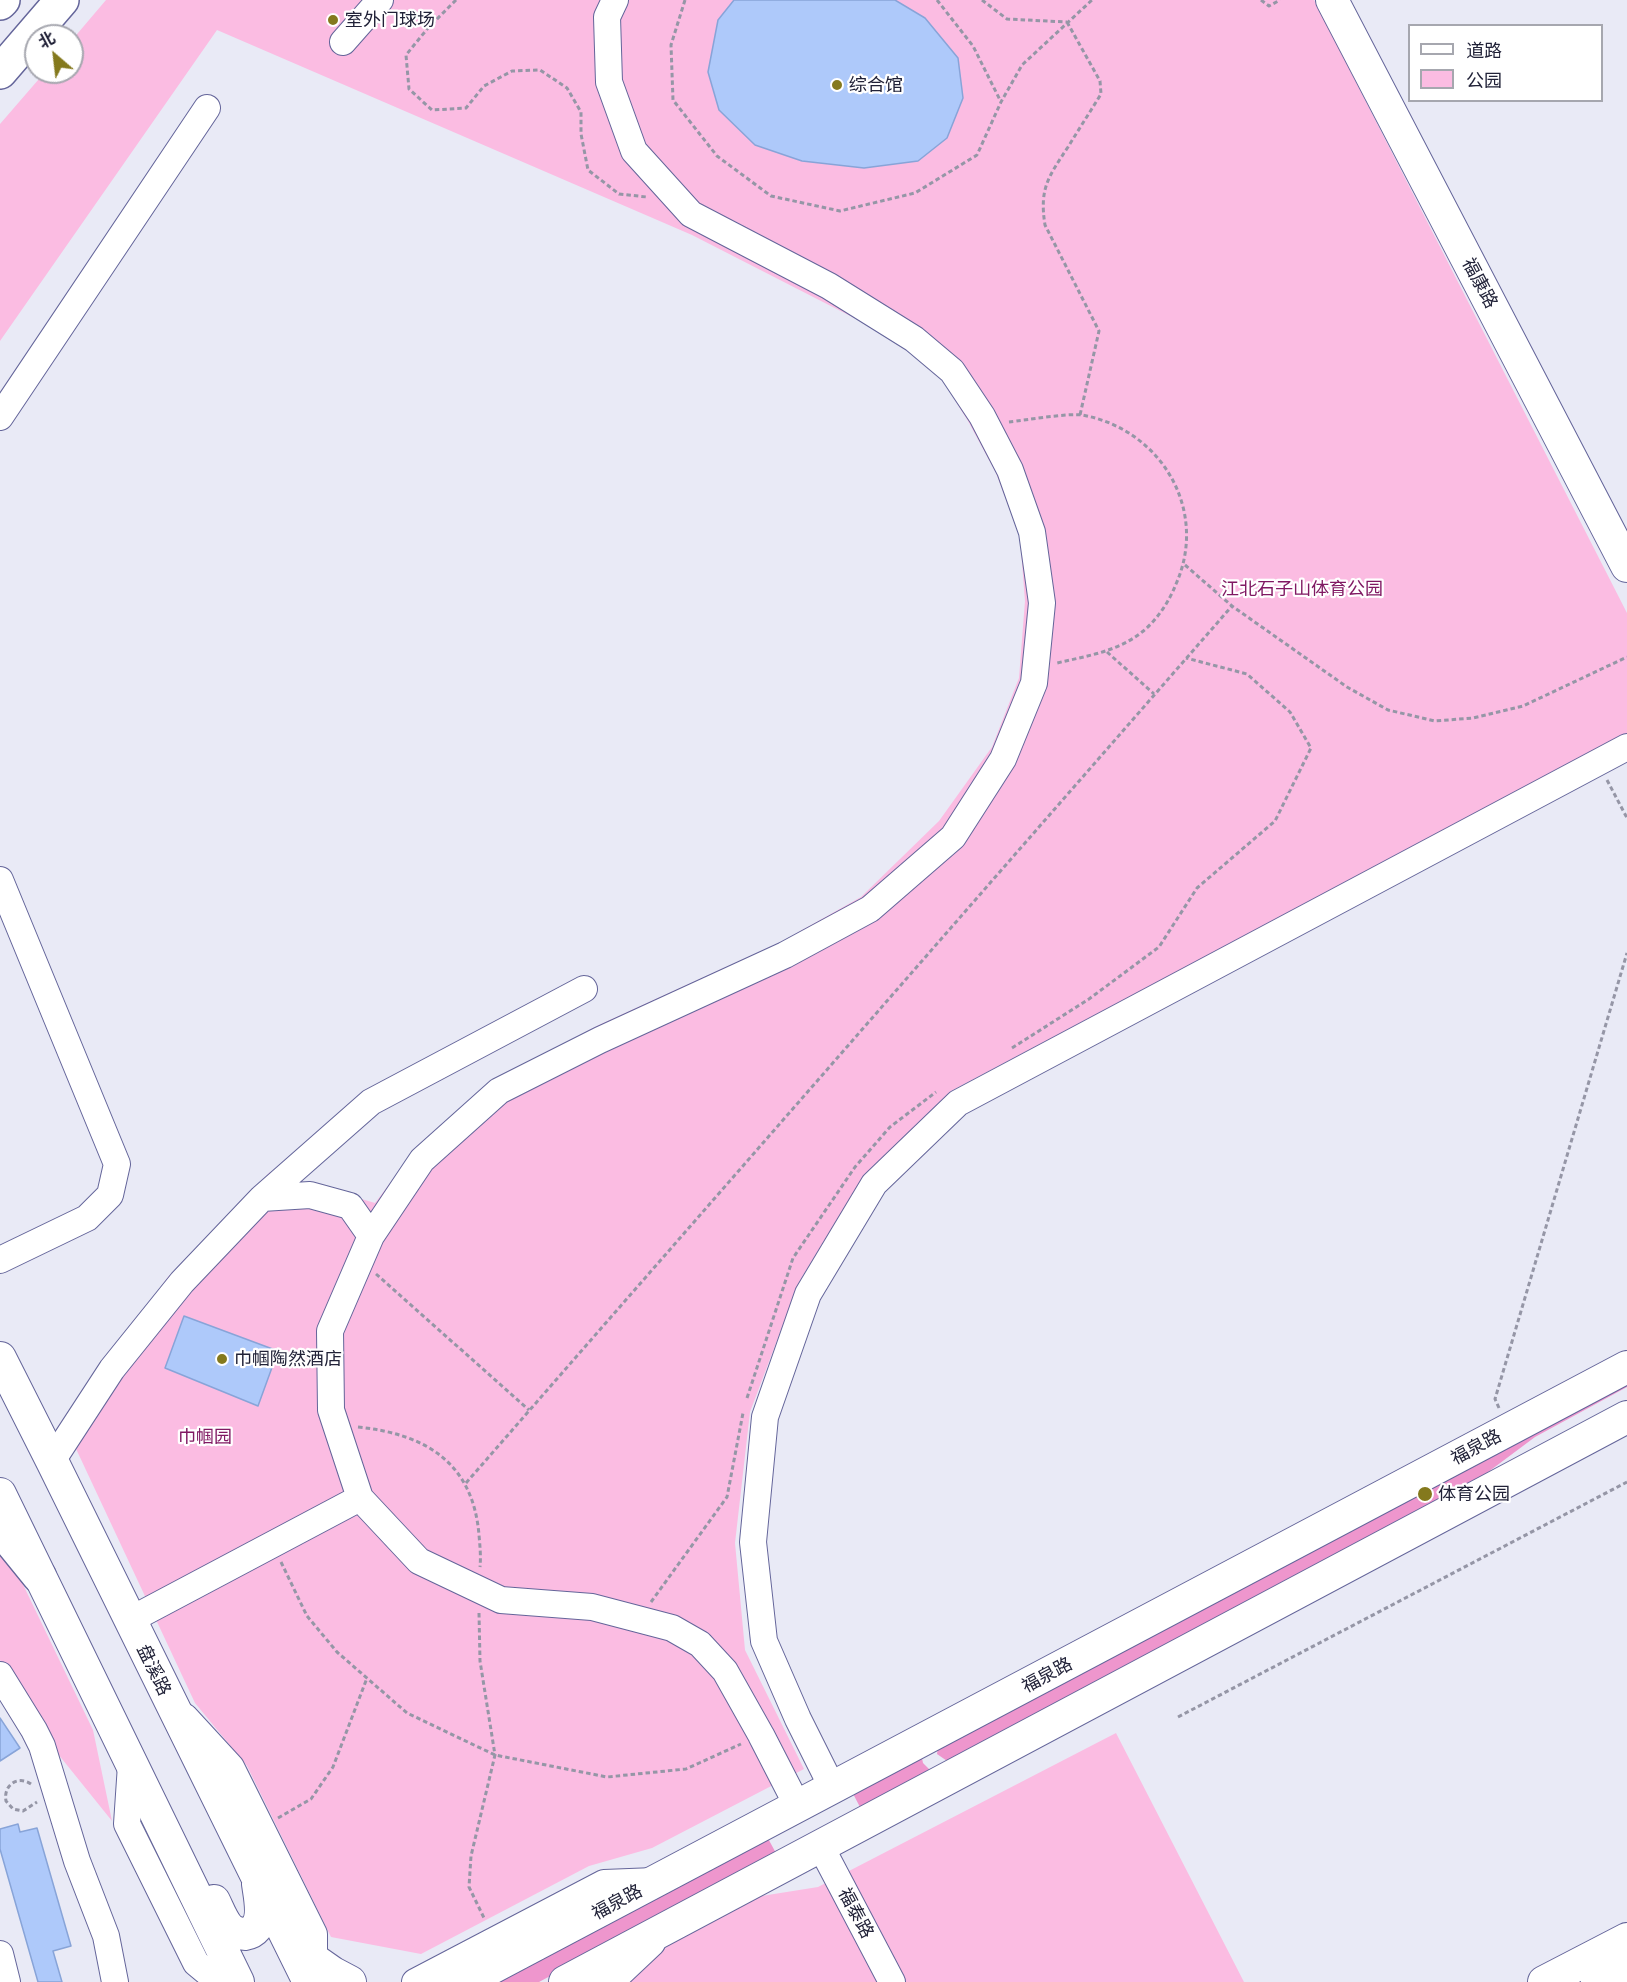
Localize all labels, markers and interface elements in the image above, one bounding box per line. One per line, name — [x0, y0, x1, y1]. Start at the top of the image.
place label: 室外门球场 — [345, 9, 435, 31]
marker: 室外门球场 — [326, 13, 340, 27]
north arrow — [24, 24, 84, 84]
legend — [1408, 24, 1603, 102]
text: 北 — [35, 27, 58, 52]
text: 道路 — [1466, 39, 1502, 61]
text: 公园 — [1466, 69, 1502, 91]
place label: 综合馆 — [849, 74, 903, 96]
marker: 综合馆 — [830, 78, 844, 92]
street label: 福康路 — [1458, 254, 1502, 312]
park label: 江北石子山体育公园 — [1221, 578, 1383, 600]
place label: 巾帼陶然酒店 — [234, 1348, 342, 1370]
marker: 巾帼陶然酒店 — [215, 1352, 229, 1366]
street label: 福泉路 — [1447, 1425, 1505, 1469]
park label: 巾帼园 — [178, 1426, 232, 1448]
place label: 体育公园 — [1438, 1483, 1510, 1505]
marker: 体育公园 — [1416, 1485, 1434, 1503]
street label: 盘溪路 — [132, 1641, 176, 1699]
street label: 福泉路 — [1018, 1653, 1076, 1697]
street label: 福泉路 — [588, 1880, 646, 1924]
street label: 福泰路 — [834, 1884, 878, 1942]

